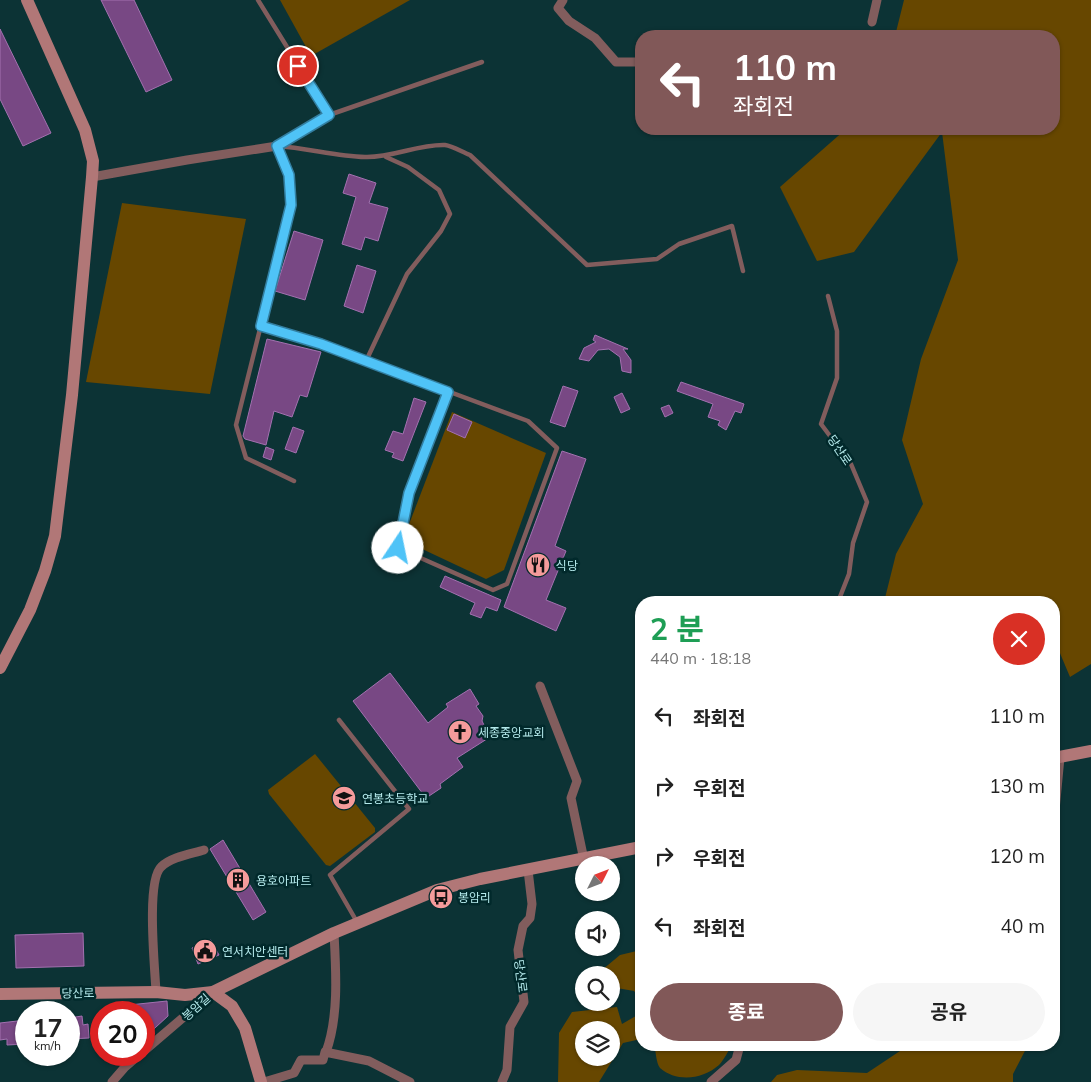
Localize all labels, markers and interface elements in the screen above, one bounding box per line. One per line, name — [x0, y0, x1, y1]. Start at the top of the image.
pin — [277, 45, 319, 87]
text: 110 m — [733, 45, 837, 89]
icon: left — [650, 50, 715, 115]
icon: arrive — [284, 52, 312, 80]
text: 좌회전 — [733, 92, 794, 120]
street label: 당산로 — [825, 432, 855, 468]
position arrow — [371, 521, 423, 573]
restaurant icon: 식당 — [525, 552, 551, 578]
place label: 식당 — [556, 558, 578, 573]
text: 2 분 — [650, 610, 704, 648]
button: close — [993, 613, 1045, 665]
text: 440 m · 18:18 — [650, 648, 751, 668]
icon: left — [650, 702, 678, 730]
text: 110 m — [989, 704, 1045, 728]
text: 좌회전 — [693, 706, 745, 730]
church icon: 세종중앙교회 — [447, 719, 473, 745]
place label: 세종중앙교회 — [478, 725, 544, 740]
icon: right — [650, 772, 678, 800]
text: 130 m — [989, 774, 1045, 798]
text: 우회전 — [693, 776, 745, 800]
school or university icon: 연봉초등학교 — [331, 785, 357, 811]
place label: 연봉초등학교 — [362, 791, 428, 806]
icon: right — [650, 842, 678, 870]
text: 120 m — [989, 844, 1045, 868]
text: 우회전 — [693, 846, 745, 870]
north arrow — [575, 856, 620, 901]
map controls — [575, 856, 620, 1066]
building icon: 용호아파트 — [225, 867, 251, 893]
place label: 용호아파트 — [256, 873, 311, 888]
bus stop icon: 봉암리 — [428, 884, 454, 910]
place label: 봉암리 — [458, 890, 491, 905]
button: sound — [575, 911, 620, 956]
icon: left — [650, 912, 678, 940]
text: 40 m — [1001, 914, 1045, 938]
text: 좌회전 — [693, 916, 745, 940]
public building icon: 연서치안센터 — [192, 938, 218, 964]
place label: 연서치안센터 — [222, 944, 288, 959]
street label: 당산로 — [512, 959, 530, 993]
button: search — [575, 966, 620, 1011]
button: 종료 — [650, 983, 843, 1041]
button: 공유 — [853, 983, 1045, 1041]
street label: 당산로 — [61, 985, 95, 1001]
street label: 봉암길 — [179, 990, 213, 1024]
speed limit sign: 20 — [90, 1001, 155, 1066]
text: 17 — [32, 1012, 63, 1043]
button: layers — [575, 1021, 620, 1066]
text: km/h — [34, 1038, 61, 1053]

